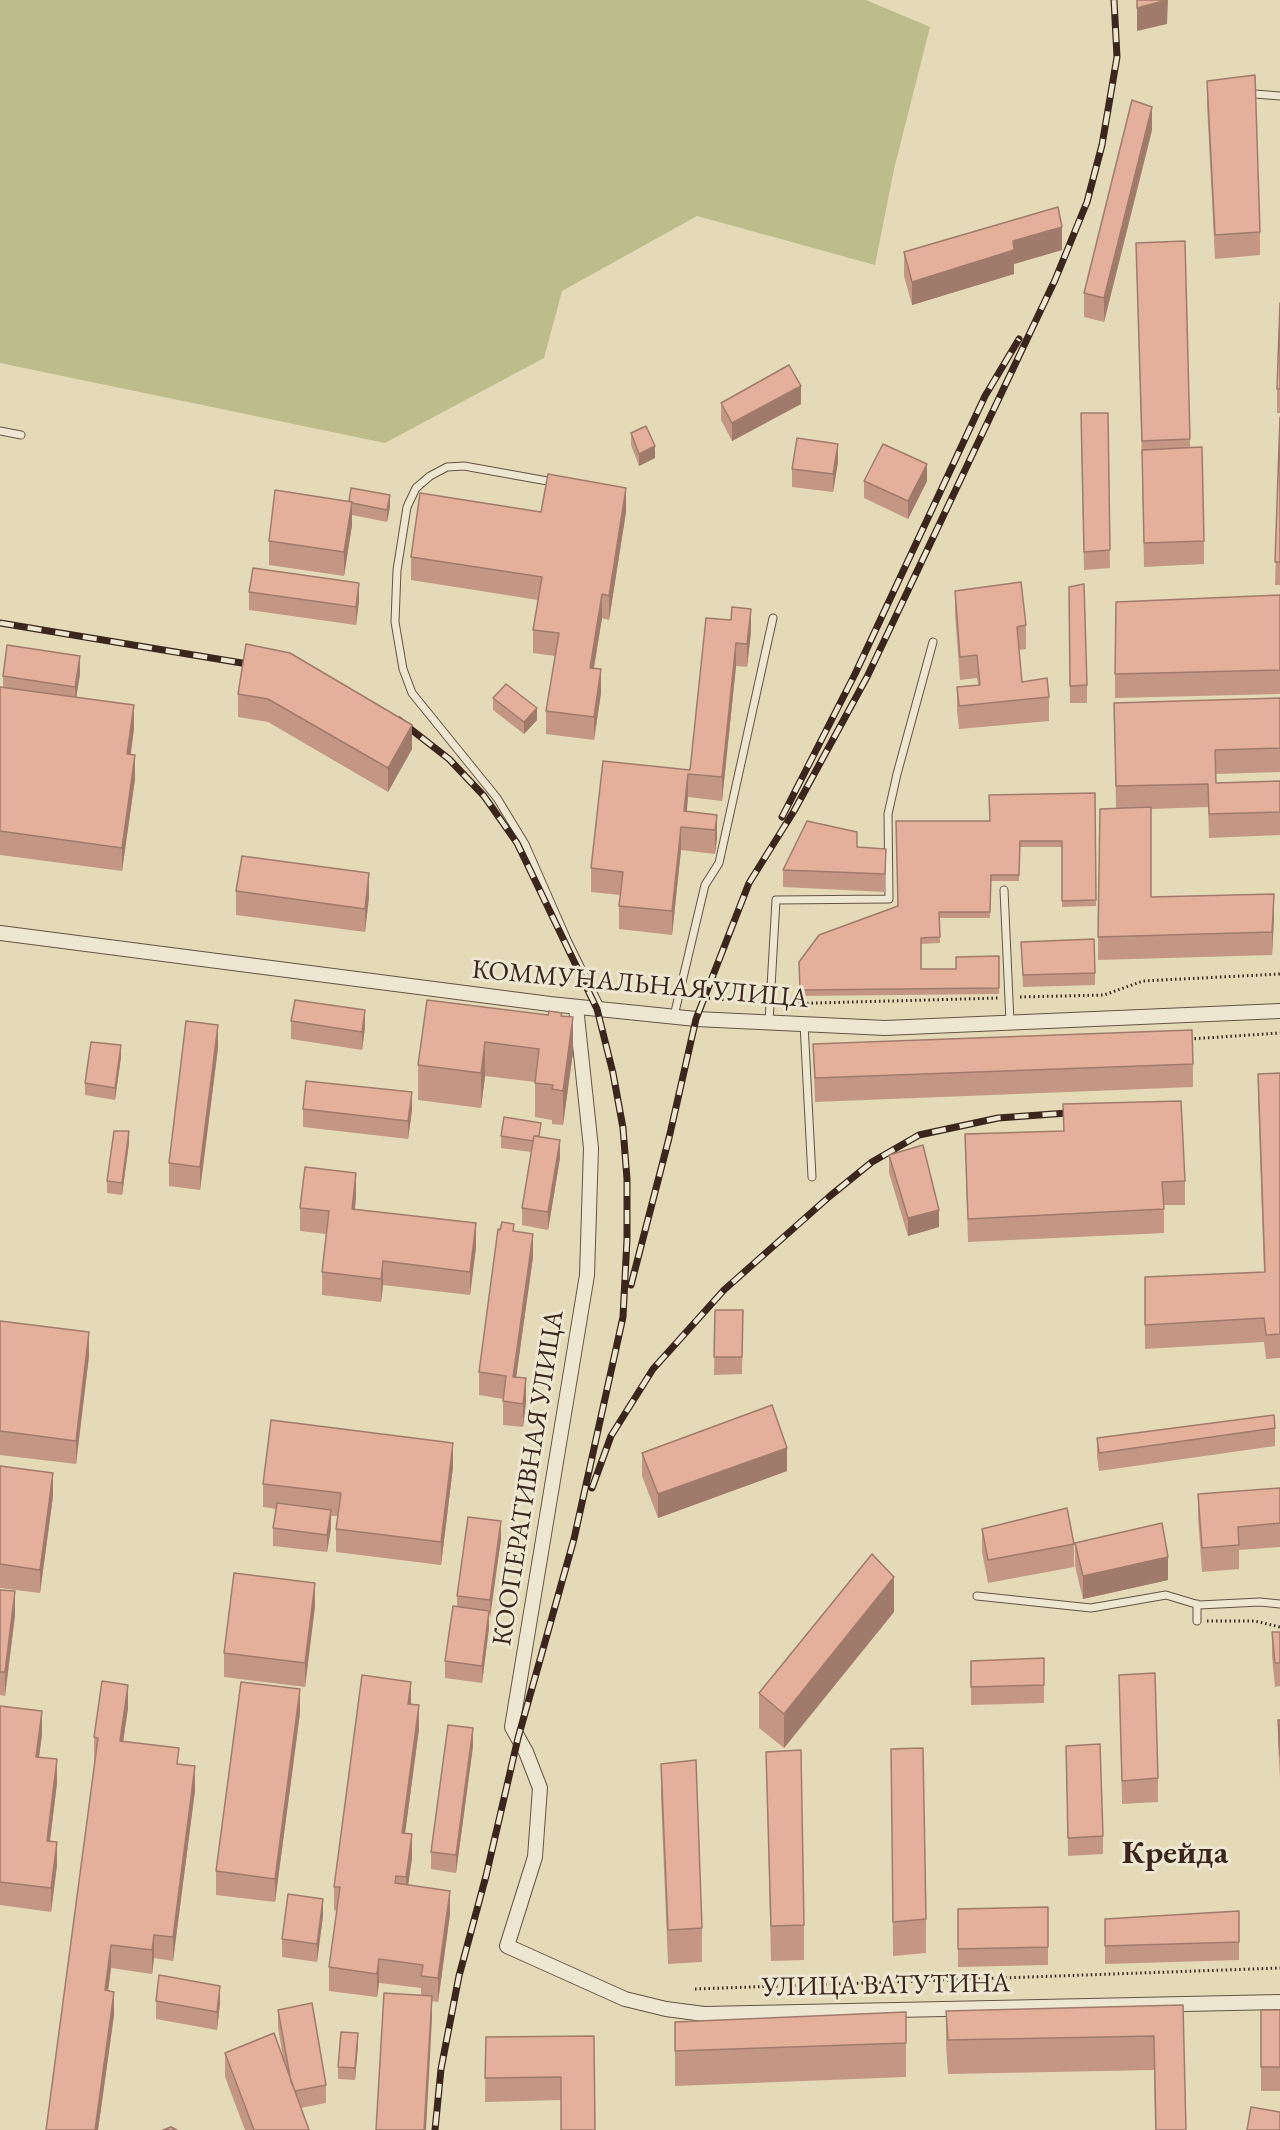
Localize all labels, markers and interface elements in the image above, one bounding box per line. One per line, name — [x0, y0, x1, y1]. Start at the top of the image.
street label: КОММУНАЛЬНАЯ УЛИЦА — [470, 954, 810, 1016]
street label: КООПЕРАТИВНАЯ УЛИЦА — [486, 1308, 572, 1648]
district label: Крейда — [1122, 1834, 1228, 1874]
street label: УЛИЦА ВАТУТИНА — [761, 1968, 1011, 2004]

